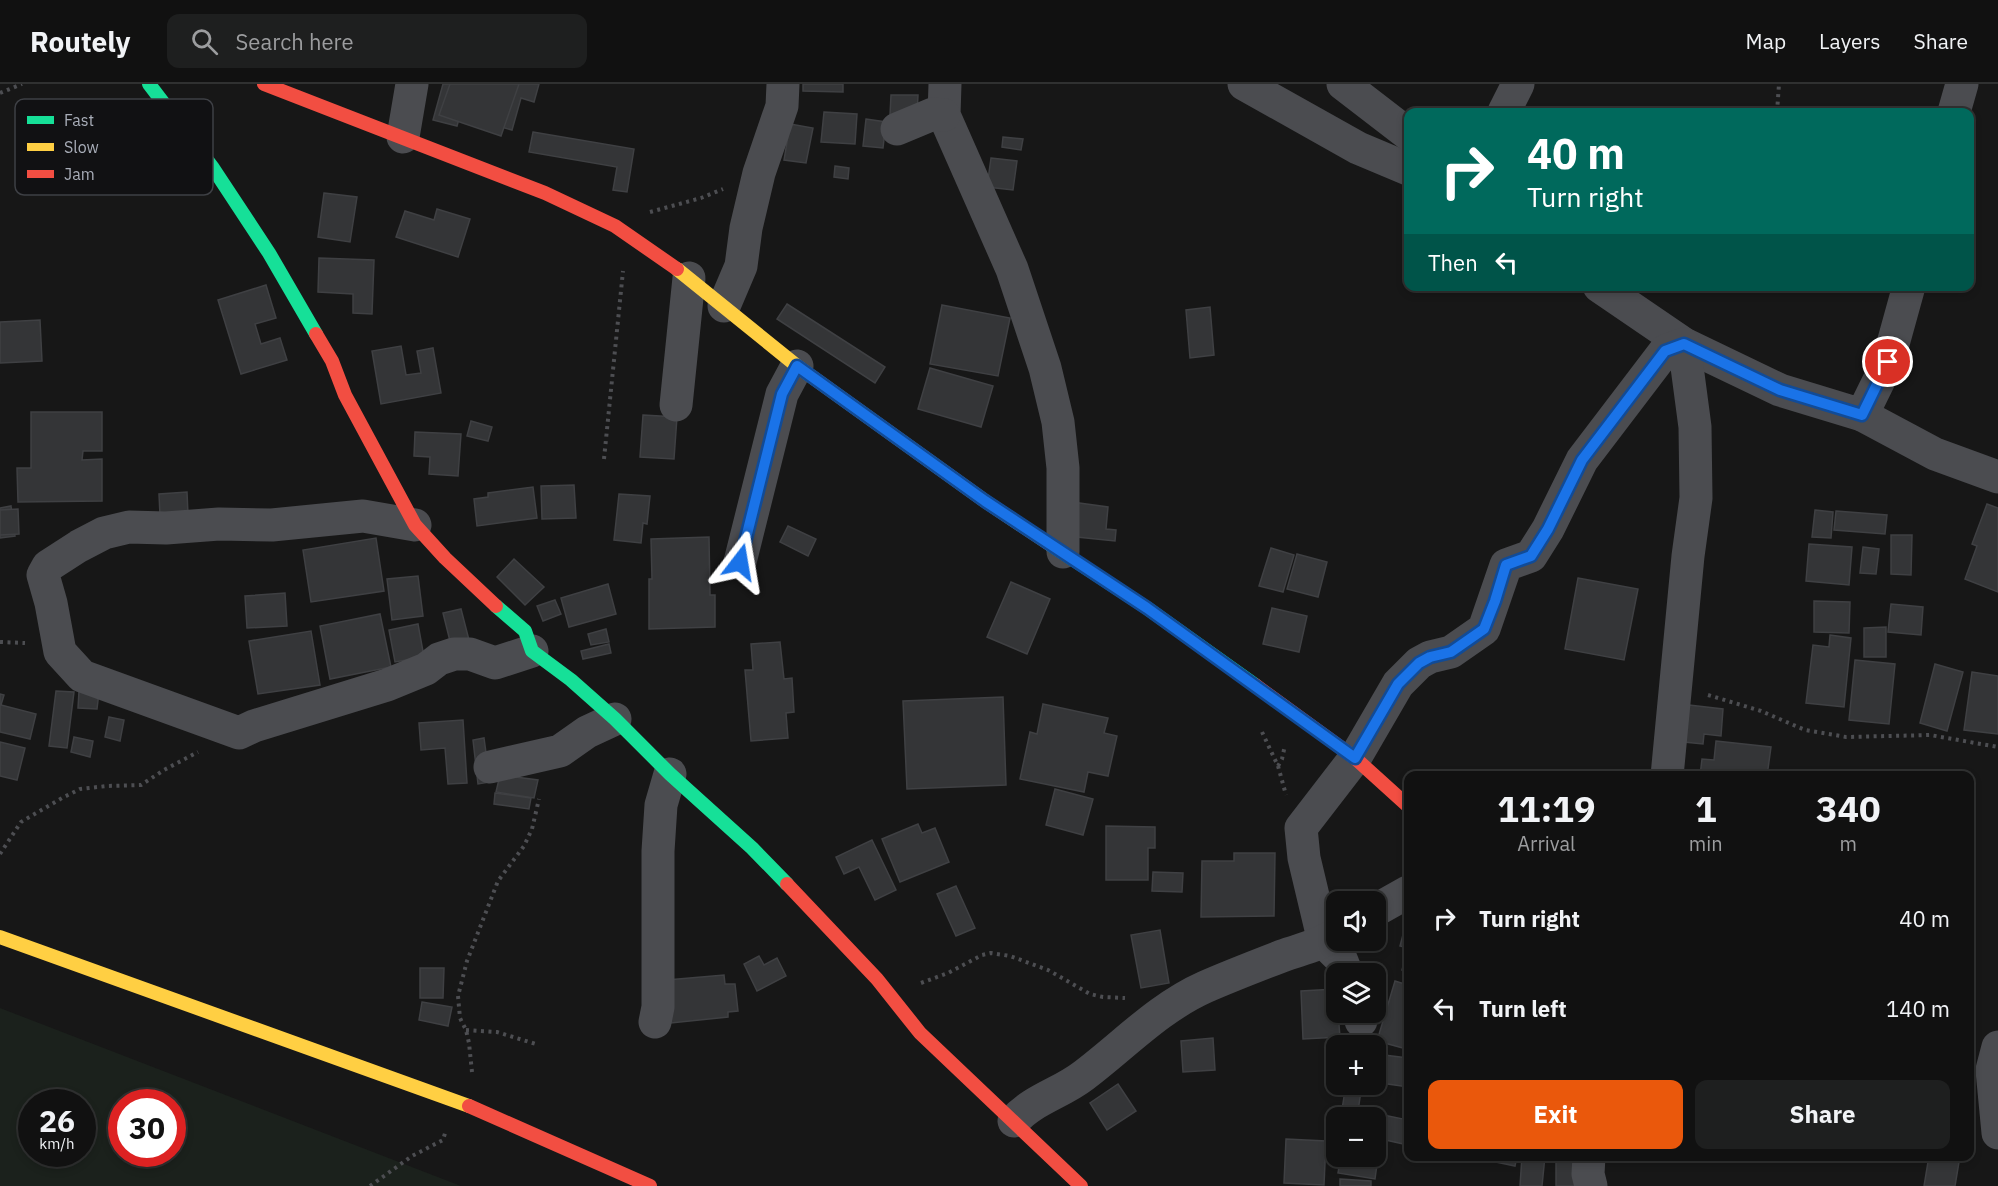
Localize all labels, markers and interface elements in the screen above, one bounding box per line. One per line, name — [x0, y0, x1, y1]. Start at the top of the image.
search box — [167, 14, 587, 68]
text: Routely — [30, 23, 131, 60]
icon: search — [188, 25, 221, 58]
text: Search here — [236, 27, 354, 56]
text: Map — [1746, 27, 1786, 55]
text: Layers — [1819, 27, 1881, 55]
text: Share — [1914, 27, 1968, 55]
legend — [15, 99, 213, 195]
text: Fast — [64, 110, 94, 130]
text: 40 m — [1527, 126, 1625, 181]
icon: right — [1428, 132, 1506, 210]
text: Slow — [64, 137, 99, 157]
text: Jam — [64, 164, 95, 184]
text: Turn right — [1527, 179, 1644, 214]
icon: left — [1490, 246, 1523, 279]
text: Then — [1428, 248, 1478, 277]
pin — [1862, 336, 1913, 387]
icon: arrive — [1871, 345, 1904, 378]
position arrow — [708, 530, 772, 594]
text: 11:19 — [1497, 785, 1596, 832]
text: 1 — [1695, 785, 1717, 832]
text: 340 — [1816, 785, 1881, 832]
text: Arrival — [1517, 830, 1576, 857]
text: min — [1689, 830, 1723, 857]
text: m — [1840, 830, 1857, 857]
map controls — [1326, 891, 1386, 1167]
button: sound — [1326, 891, 1386, 951]
icon: right — [1428, 902, 1461, 935]
text: Turn right — [1479, 904, 1580, 933]
text: 40 m — [1899, 904, 1950, 933]
button: layers — [1326, 963, 1386, 1023]
icon: left — [1428, 992, 1461, 1025]
text: Turn left — [1479, 994, 1567, 1023]
text: 140 m — [1886, 994, 1950, 1023]
button: + — [1326, 1035, 1386, 1095]
button: Exit — [1428, 1080, 1683, 1149]
button: Share — [1695, 1080, 1950, 1149]
speed limit sign: 30 — [108, 1089, 186, 1167]
text: 26 — [39, 1101, 75, 1140]
button: − — [1326, 1107, 1386, 1167]
text: km/h — [39, 1134, 75, 1153]

